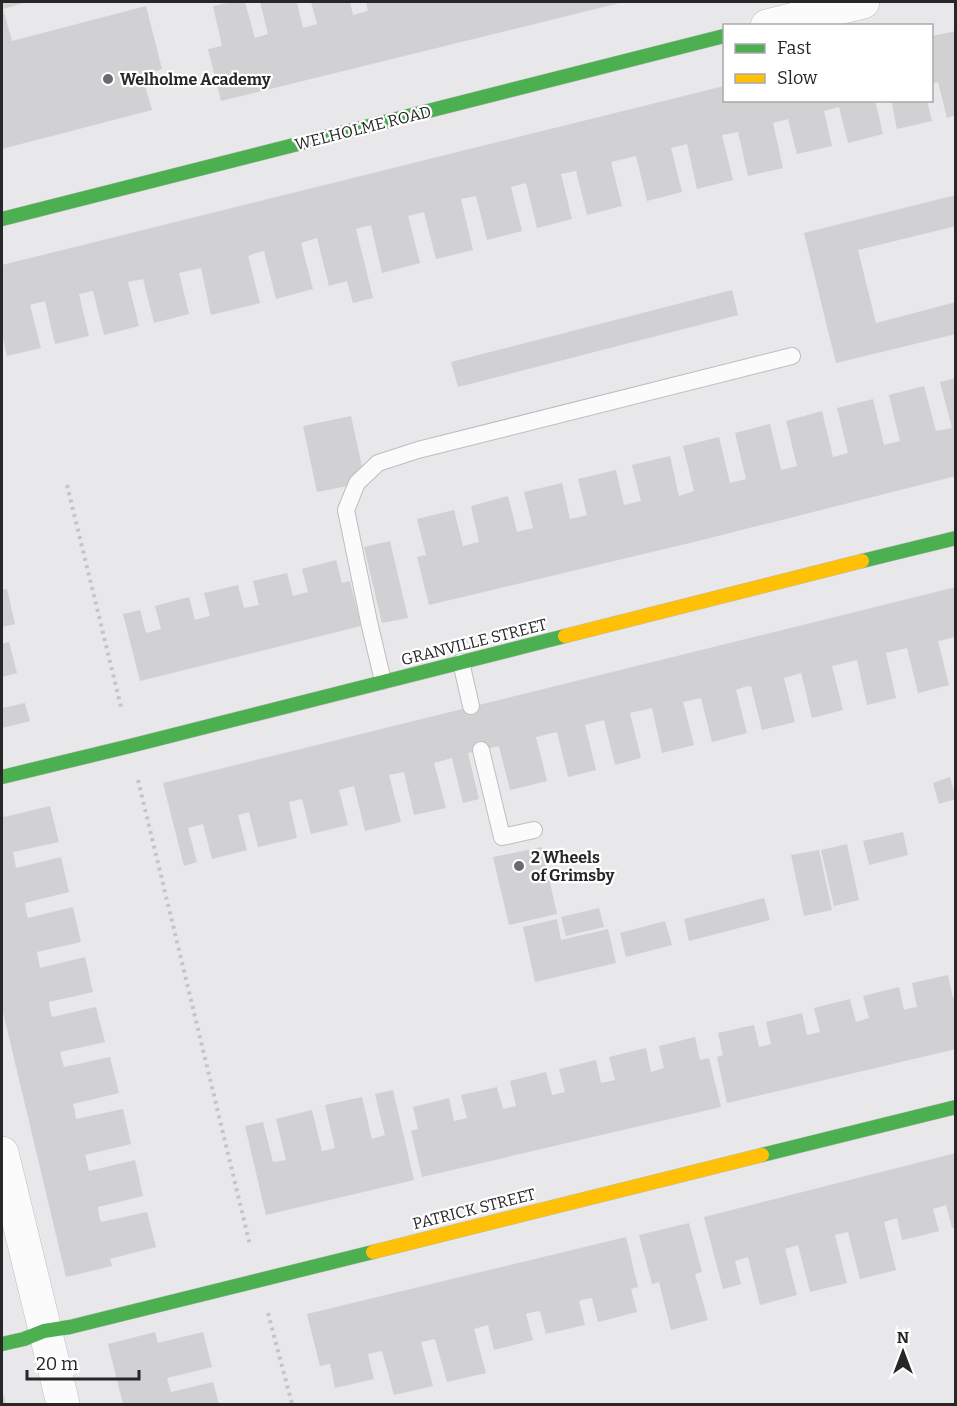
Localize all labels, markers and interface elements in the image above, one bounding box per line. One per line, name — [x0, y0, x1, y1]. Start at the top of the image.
legend — [723, 24, 933, 102]
text: Fast — [777, 37, 812, 59]
text: Slow — [777, 67, 818, 89]
place label: Welholme Academy — [120, 70, 271, 89]
marker: Welholme Academy — [101, 72, 115, 86]
street label: WELHOLME ROAD — [293, 102, 433, 154]
street label: GRANVILLE STREET — [399, 615, 549, 669]
place label: 2 Wheels of Grimsby — [531, 848, 614, 885]
marker: 2 Wheels of Grimsby — [512, 859, 526, 873]
street label: PATRICK STREET — [411, 1185, 537, 1233]
north arrow — [873, 1322, 933, 1382]
text: N — [897, 1328, 909, 1347]
scale bar — [27, 1343, 140, 1381]
text: 20 m — [36, 1353, 78, 1375]

